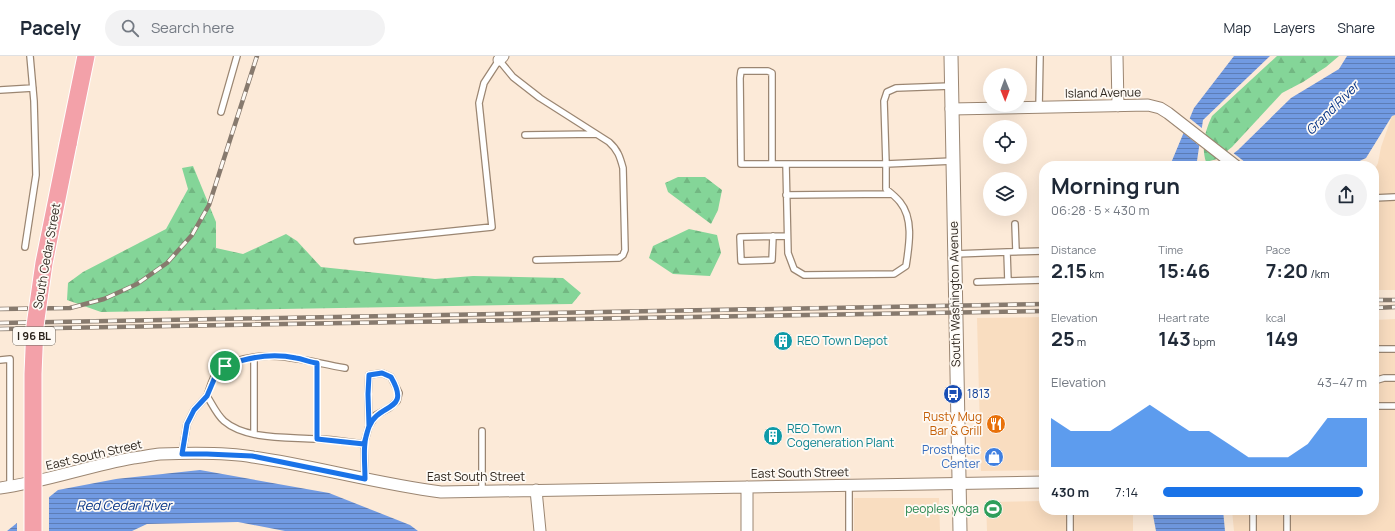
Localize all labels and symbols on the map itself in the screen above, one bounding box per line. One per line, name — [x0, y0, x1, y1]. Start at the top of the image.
north arrow — [983, 68, 1027, 112]
water label: Grand River — [1301, 76, 1364, 139]
street label: Island Avenue — [1065, 83, 1141, 102]
street label: South Cedar Street — [29, 201, 64, 310]
street label: South Washington Avenue — [945, 221, 964, 367]
road number: I 96 BL — [13, 327, 55, 345]
building icon: REO Town Depot — [772, 330, 794, 352]
place label: REO Town Depot — [797, 332, 888, 349]
pin — [208, 349, 242, 383]
bus stop icon: 1813 — [942, 383, 964, 405]
place label: 1813 — [967, 385, 990, 402]
place label: Rusty Mug Bar & Grill — [923, 408, 982, 439]
restaurant icon: Rusty Mug Bar & Grill — [985, 413, 1007, 435]
place label: REO Town Cogeneration Plant — [787, 420, 895, 451]
building icon: REO Town Cogeneration Plant — [762, 425, 784, 447]
street label: East South Street — [44, 435, 144, 474]
place label: Prosthetic Center — [922, 441, 981, 472]
shop icon: Prosthetic Center — [983, 446, 1005, 468]
street label: East South Street — [751, 463, 849, 482]
street label: East South Street — [427, 468, 525, 485]
water label: Red Cedar River — [76, 496, 174, 514]
sports icon: peoples yoga — [982, 498, 1004, 520]
place label: peoples yoga — [905, 500, 979, 517]

